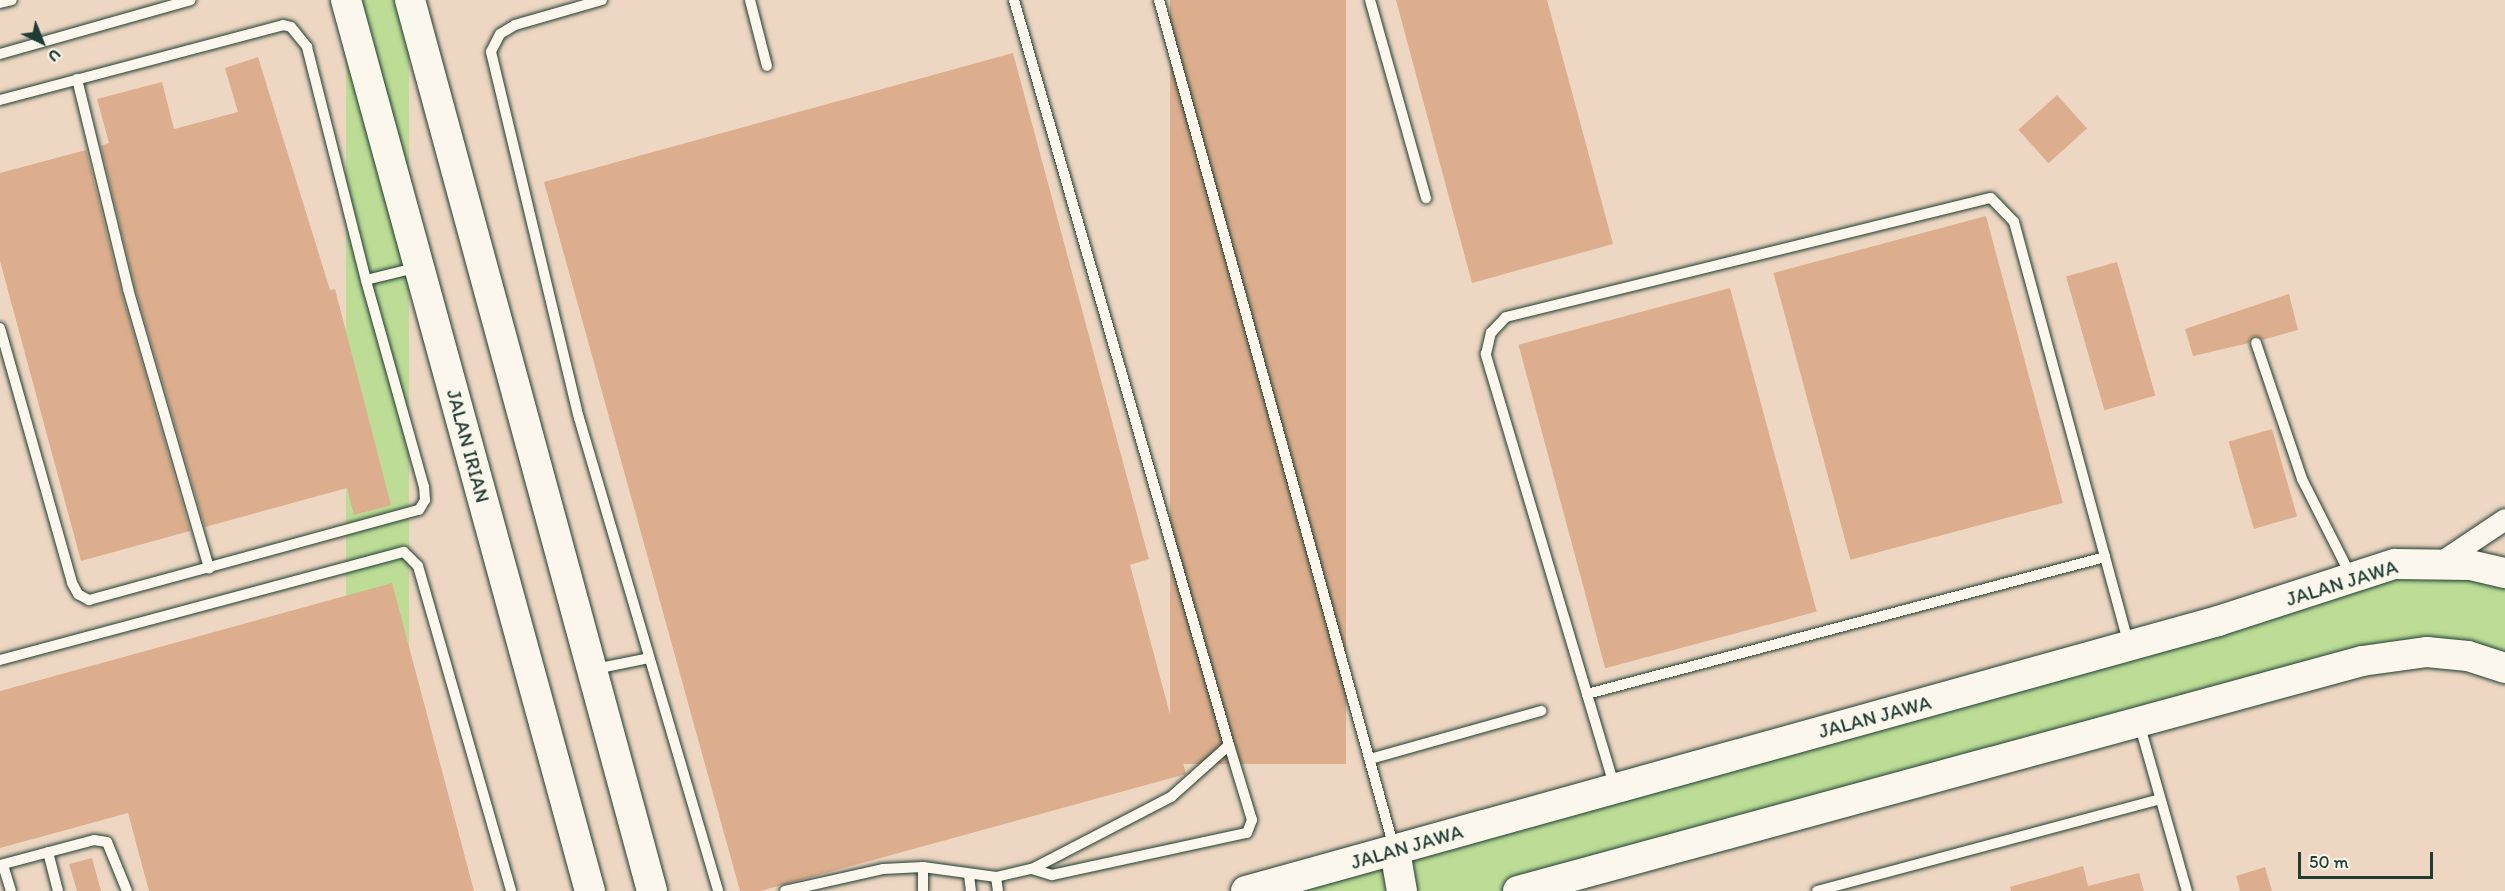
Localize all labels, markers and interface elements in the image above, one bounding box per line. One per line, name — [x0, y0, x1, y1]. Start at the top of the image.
north arrow — [12, 12, 72, 72]
text: U — [44, 45, 65, 66]
street label: JALAN IRIAN — [442, 388, 494, 504]
street label: JALAN JAWA — [2283, 555, 2401, 611]
street label: JALAN JAWA — [1816, 690, 1934, 744]
street label: JALAN JAWA — [1348, 820, 1466, 874]
scale bar — [2301, 840, 2436, 878]
text: 50 m — [2309, 851, 2349, 873]

